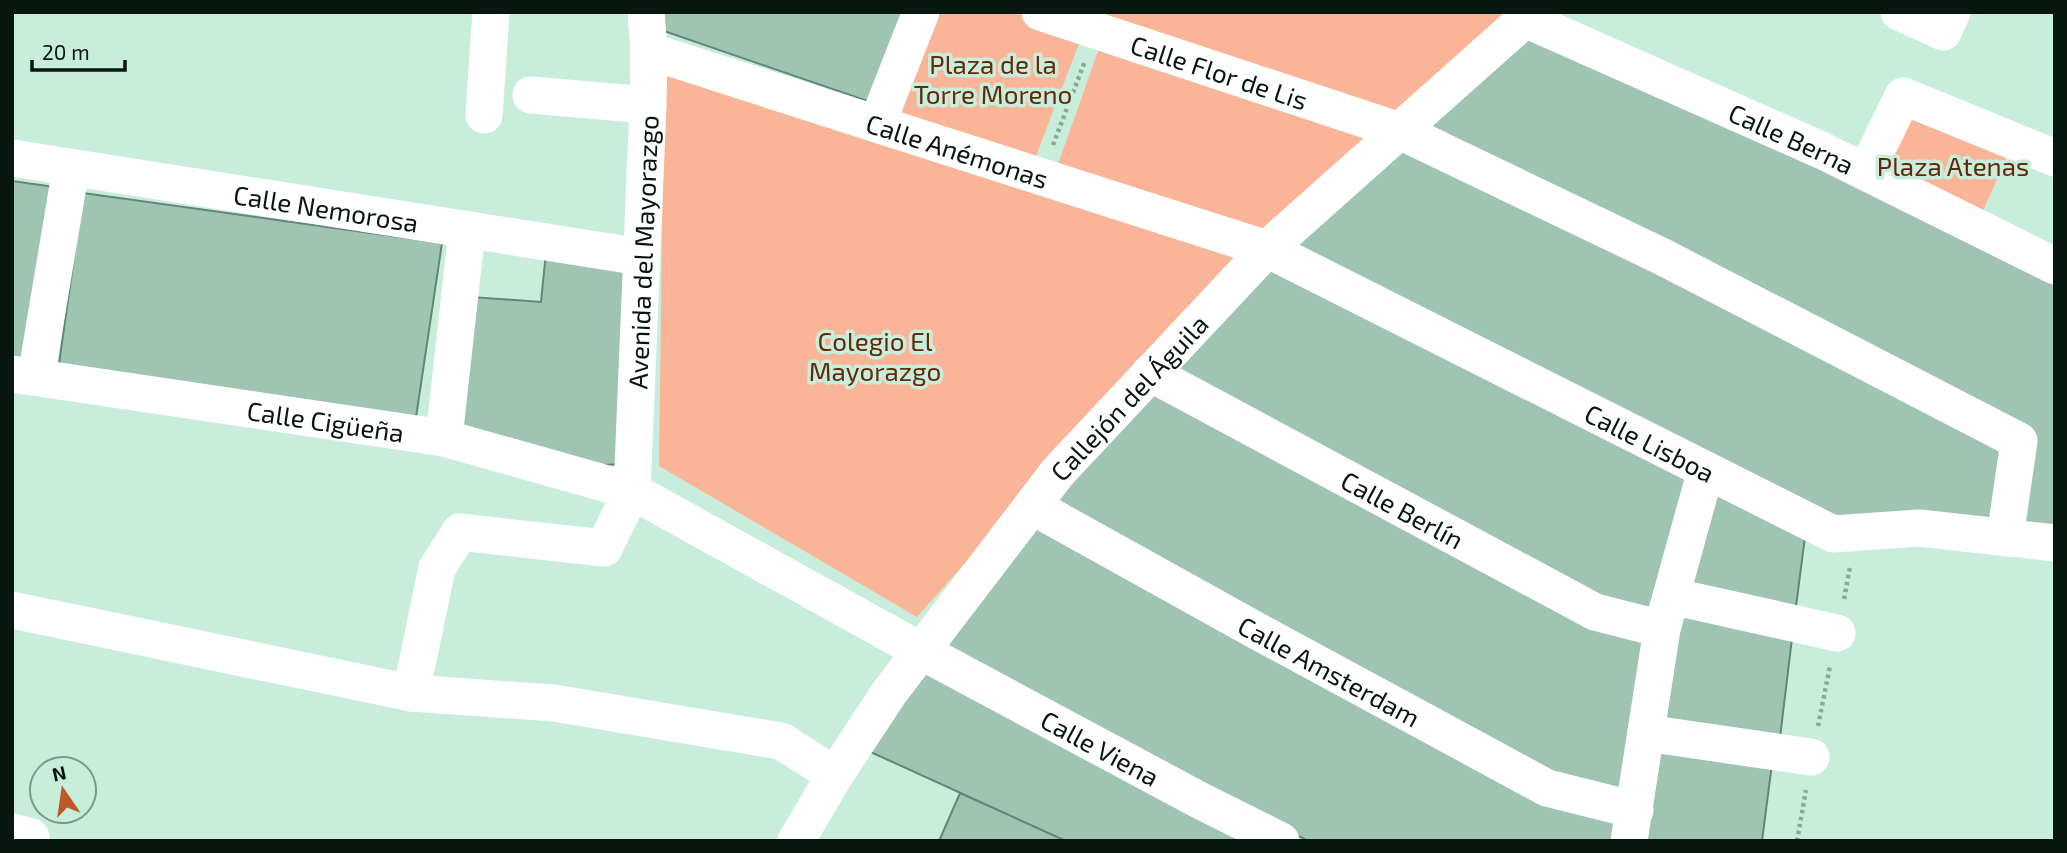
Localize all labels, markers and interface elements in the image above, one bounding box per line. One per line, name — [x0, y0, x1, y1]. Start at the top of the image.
scale bar — [32, 28, 124, 72]
street label: Calle Flor de Lis — [1127, 28, 1312, 115]
text: 20 m — [42, 39, 90, 64]
park label: Plaza de la Torre Moreno — [914, 48, 1072, 109]
street label: Calle Berna — [1724, 96, 1860, 180]
street label: Calle Anémonas — [863, 106, 1052, 193]
street label: Avenida del Mayorazgo — [621, 114, 663, 390]
park label: Plaza Atenas — [1877, 150, 2029, 181]
street label: Calle Nemorosa — [232, 178, 421, 237]
street label: Callejón del Águila — [1043, 308, 1214, 486]
park label: Colegio El Mayorazgo — [809, 325, 941, 386]
street label: Calle Cigüeña — [245, 394, 406, 447]
street label: Calle Lisboa — [1580, 396, 1720, 488]
street label: Calle Berlín — [1336, 463, 1469, 554]
street label: Calle Amsterdam — [1233, 609, 1426, 732]
street label: Calle Viena — [1036, 703, 1165, 791]
north arrow — [28, 755, 98, 825]
text: N — [50, 760, 68, 786]

